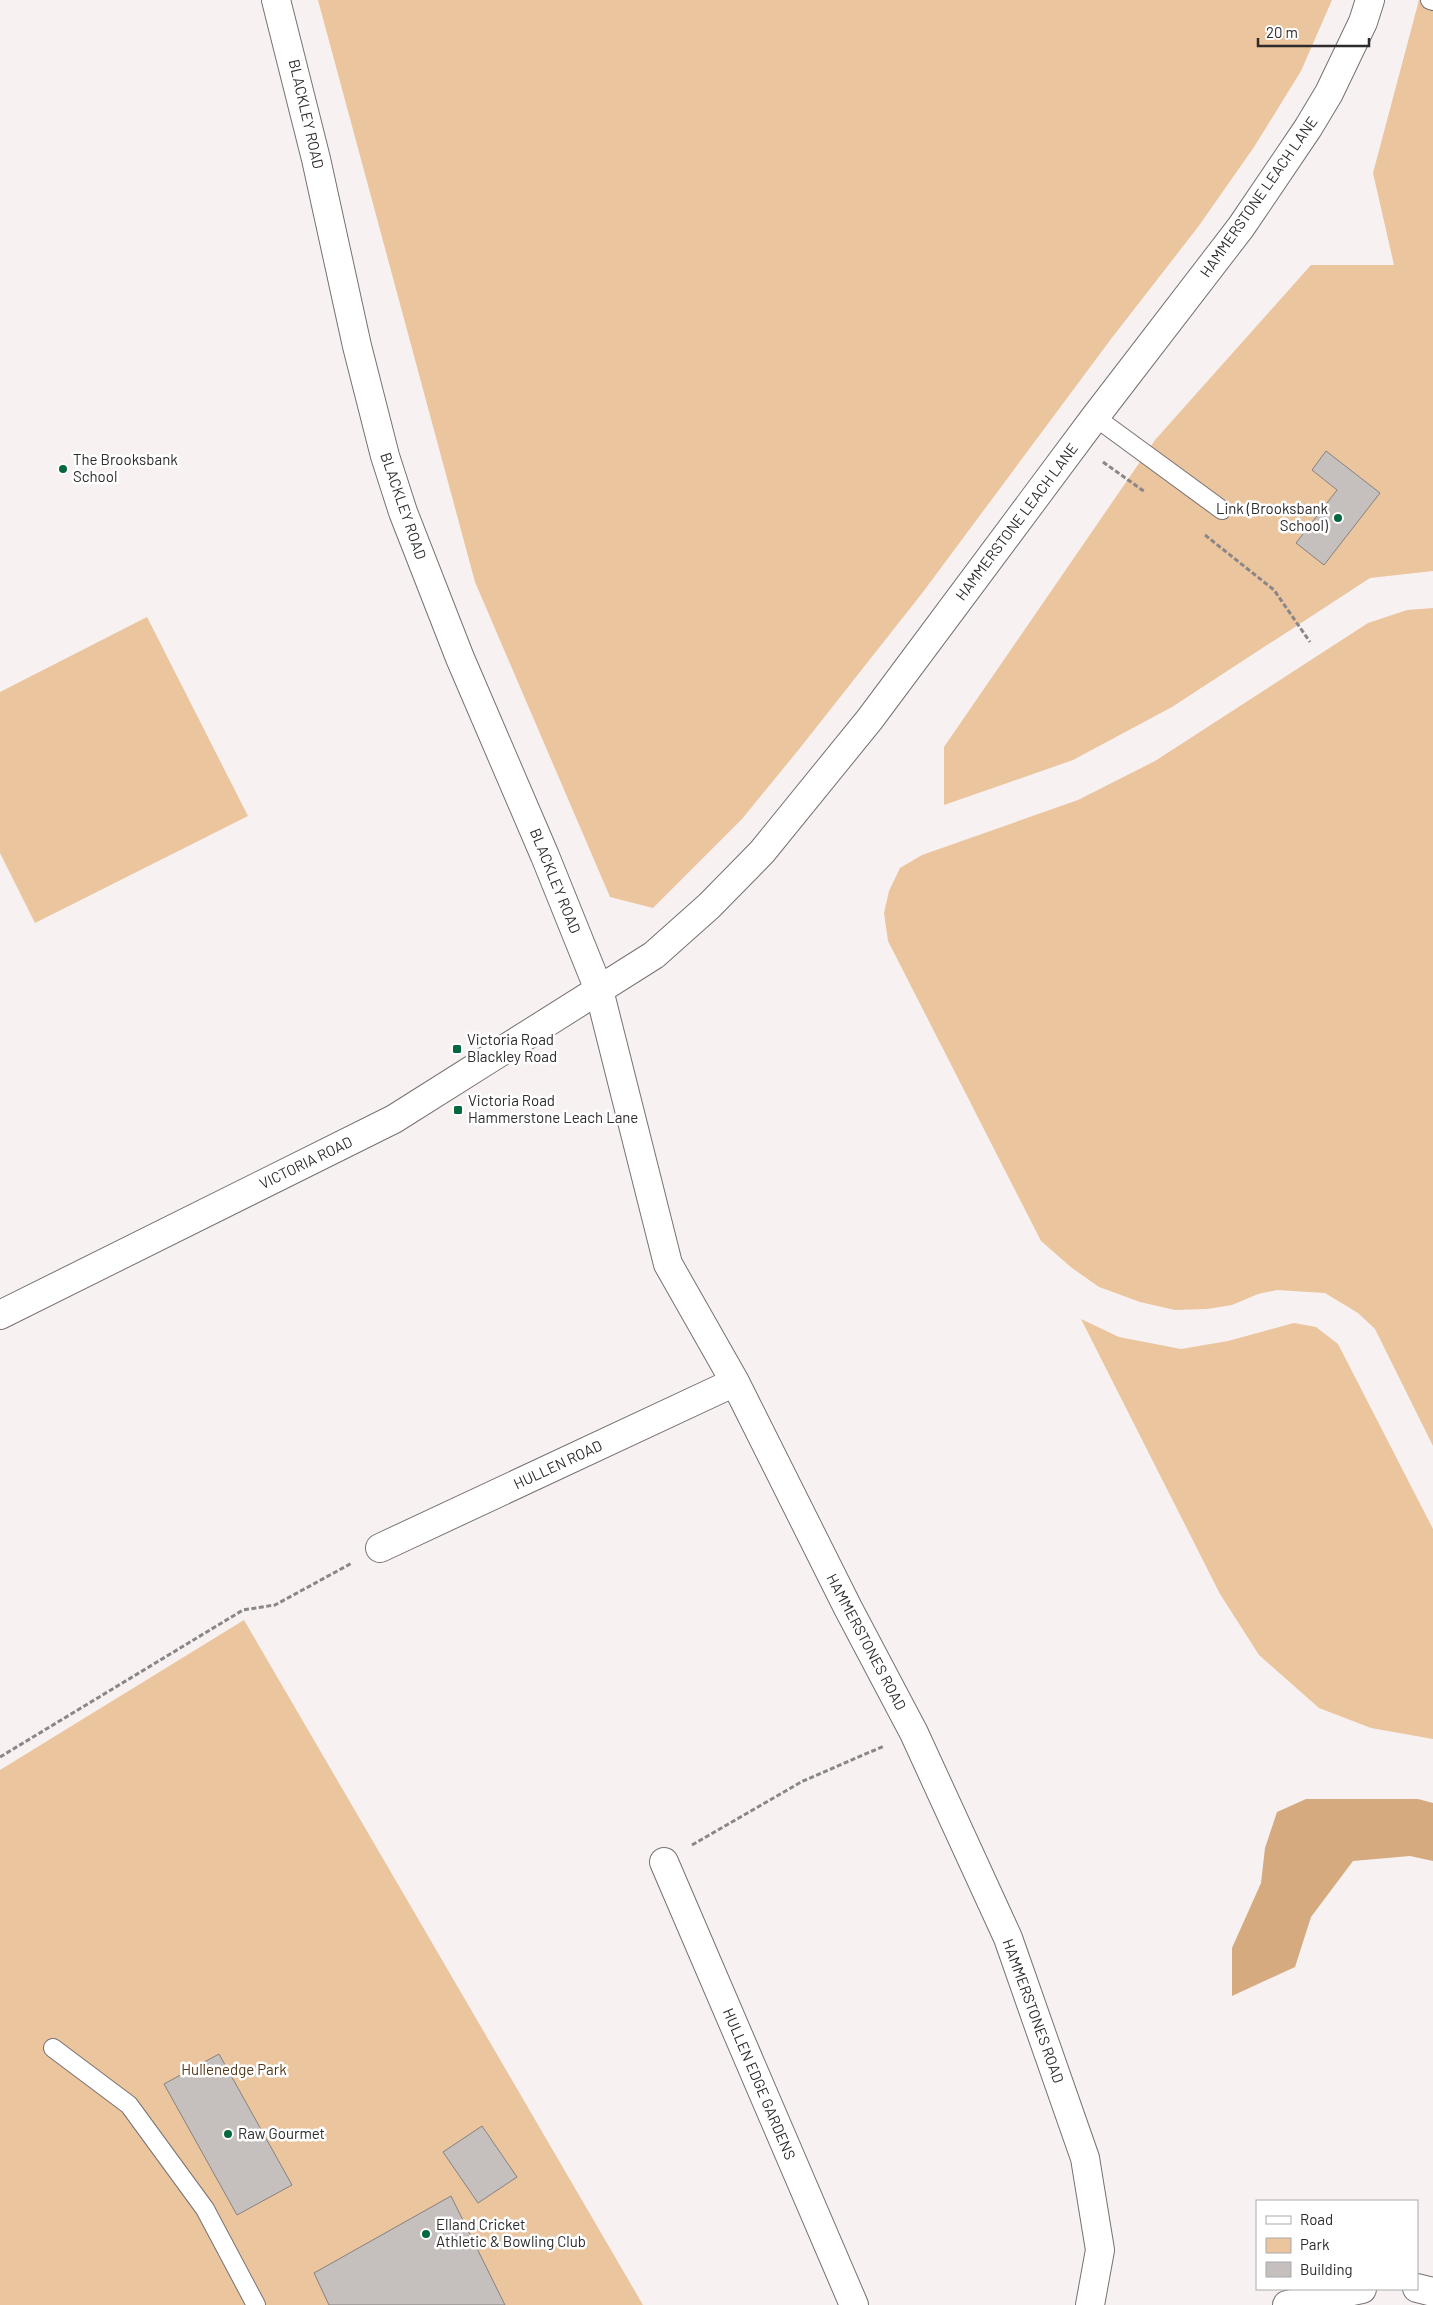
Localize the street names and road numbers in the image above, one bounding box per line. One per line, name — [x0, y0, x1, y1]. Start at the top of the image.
street label: BLACKLEY ROAD — [286, 57, 328, 170]
street label: HAMMERSTONE LEACH LANE — [1196, 113, 1321, 280]
street label: HAMMERSTONE LEACH LANE — [951, 439, 1081, 603]
street label: BLACKLEY ROAD — [377, 450, 431, 561]
street label: BLACKLEY ROAD — [527, 825, 585, 936]
street label: VICTORIA ROAD — [256, 1132, 355, 1192]
street label: HULLEN ROAD — [510, 1436, 605, 1492]
street label: HAMMERSTONES ROAD — [823, 1570, 910, 1713]
street label: HAMMERSTONES ROAD — [999, 1936, 1068, 2085]
street label: HULLEN EDGE GARDENS — [720, 2005, 800, 2162]

